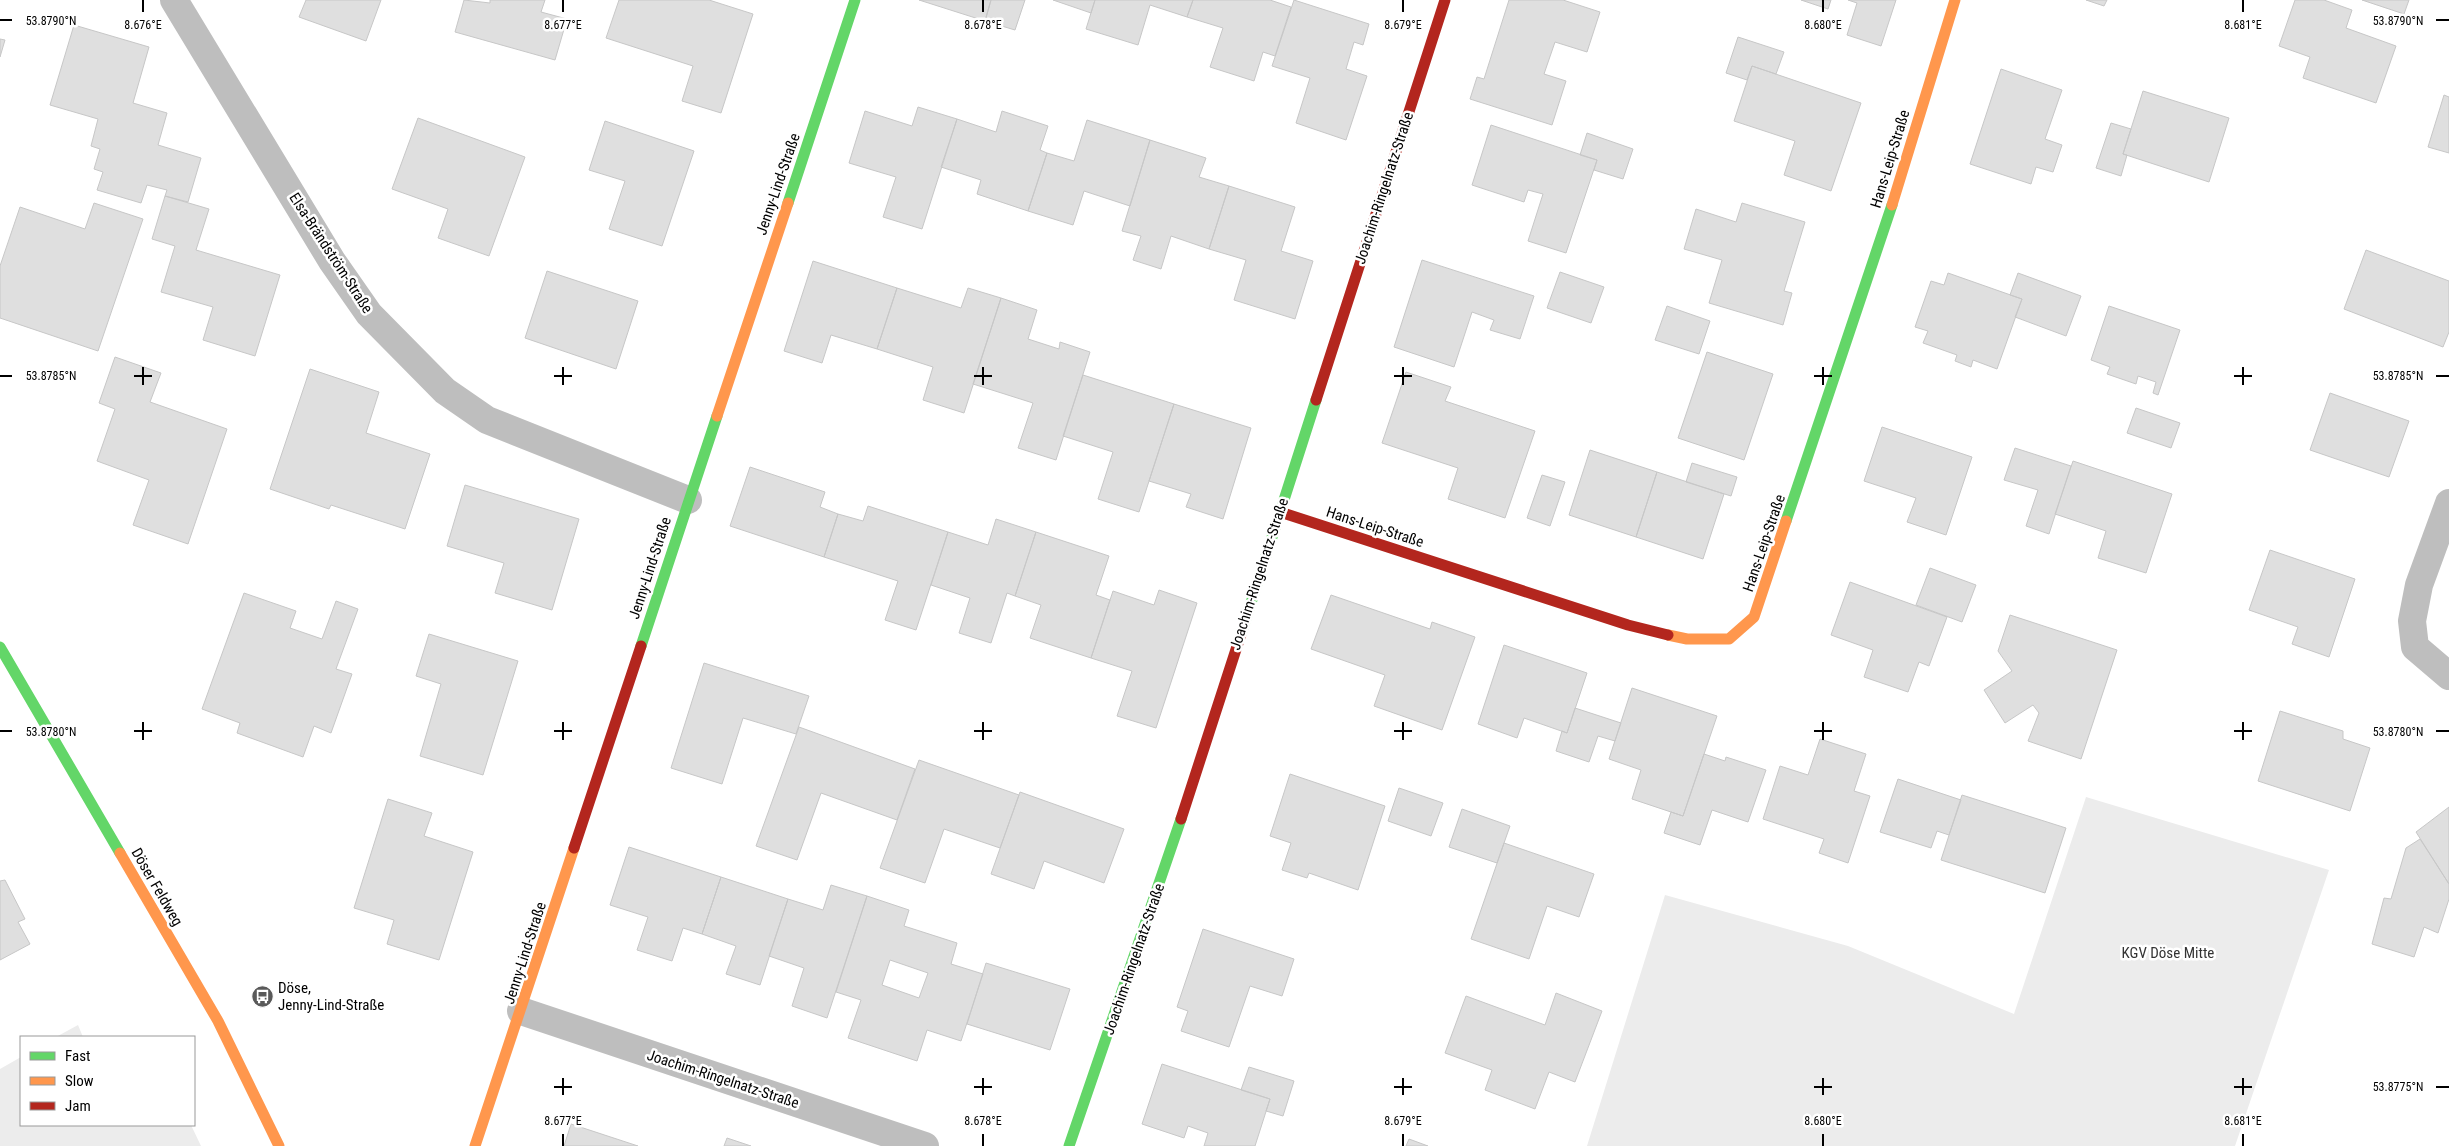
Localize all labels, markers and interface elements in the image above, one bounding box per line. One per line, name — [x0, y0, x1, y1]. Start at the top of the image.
text: 53.8790°N — [26, 14, 76, 28]
text: 53.8790°N — [2373, 14, 2423, 28]
text: 8.676°E — [124, 18, 162, 32]
text: 8.677°E — [544, 18, 582, 32]
text: 8.678°E — [964, 18, 1002, 32]
text: 8.679°E — [1384, 18, 1422, 32]
text: 8.680°E — [1804, 18, 1842, 32]
text: 8.681°E — [2224, 18, 2262, 32]
street label: Hans-Leip-Straße — [1867, 108, 1913, 210]
street label: Joachim-Ringelnatz-Straße — [1351, 110, 1417, 266]
street label: Jenny-Lind-Straße — [752, 131, 804, 237]
street label: Elsa-Brändström-Straße — [285, 189, 377, 317]
text: 53.8785°N — [26, 369, 76, 383]
text: 53.8785°N — [2373, 369, 2423, 383]
street label: Hans-Leip-Straße — [1739, 492, 1789, 594]
street label: Joachim-Ringelnatz-Straße — [1226, 496, 1292, 652]
street label: Hans-Leip-Straße — [1324, 503, 1426, 551]
street label: Jenny-Lind-Straße — [625, 515, 675, 621]
text: 53.8780°N — [26, 725, 76, 739]
text: 53.8780°N — [2373, 725, 2423, 739]
street label: Döser Feldweg — [127, 845, 187, 929]
street label: Joachim-Ringelnatz-Straße — [1100, 881, 1168, 1037]
street label: Jenny-Lind-Straße — [500, 900, 550, 1006]
park label: KGV Döse Mitte — [2122, 944, 2214, 962]
place label: Döse, Jenny-Lind-Straße — [278, 979, 384, 1014]
bus stop icon: Döse, Jenny-Lind-Straße — [250, 985, 274, 1009]
legend — [20, 1036, 195, 1126]
street label: Joachim-Ringelnatz-Straße — [645, 1046, 801, 1112]
text: Fast — [65, 1047, 90, 1065]
text: Slow — [65, 1072, 94, 1090]
text: 53.8775°N — [2373, 1080, 2423, 1094]
text: Jam — [65, 1097, 91, 1115]
text: 8.677°E — [544, 1114, 582, 1128]
text: 8.678°E — [964, 1114, 1002, 1128]
text: 8.679°E — [1384, 1114, 1422, 1128]
text: 8.680°E — [1804, 1114, 1842, 1128]
text: 8.681°E — [2224, 1114, 2262, 1128]

